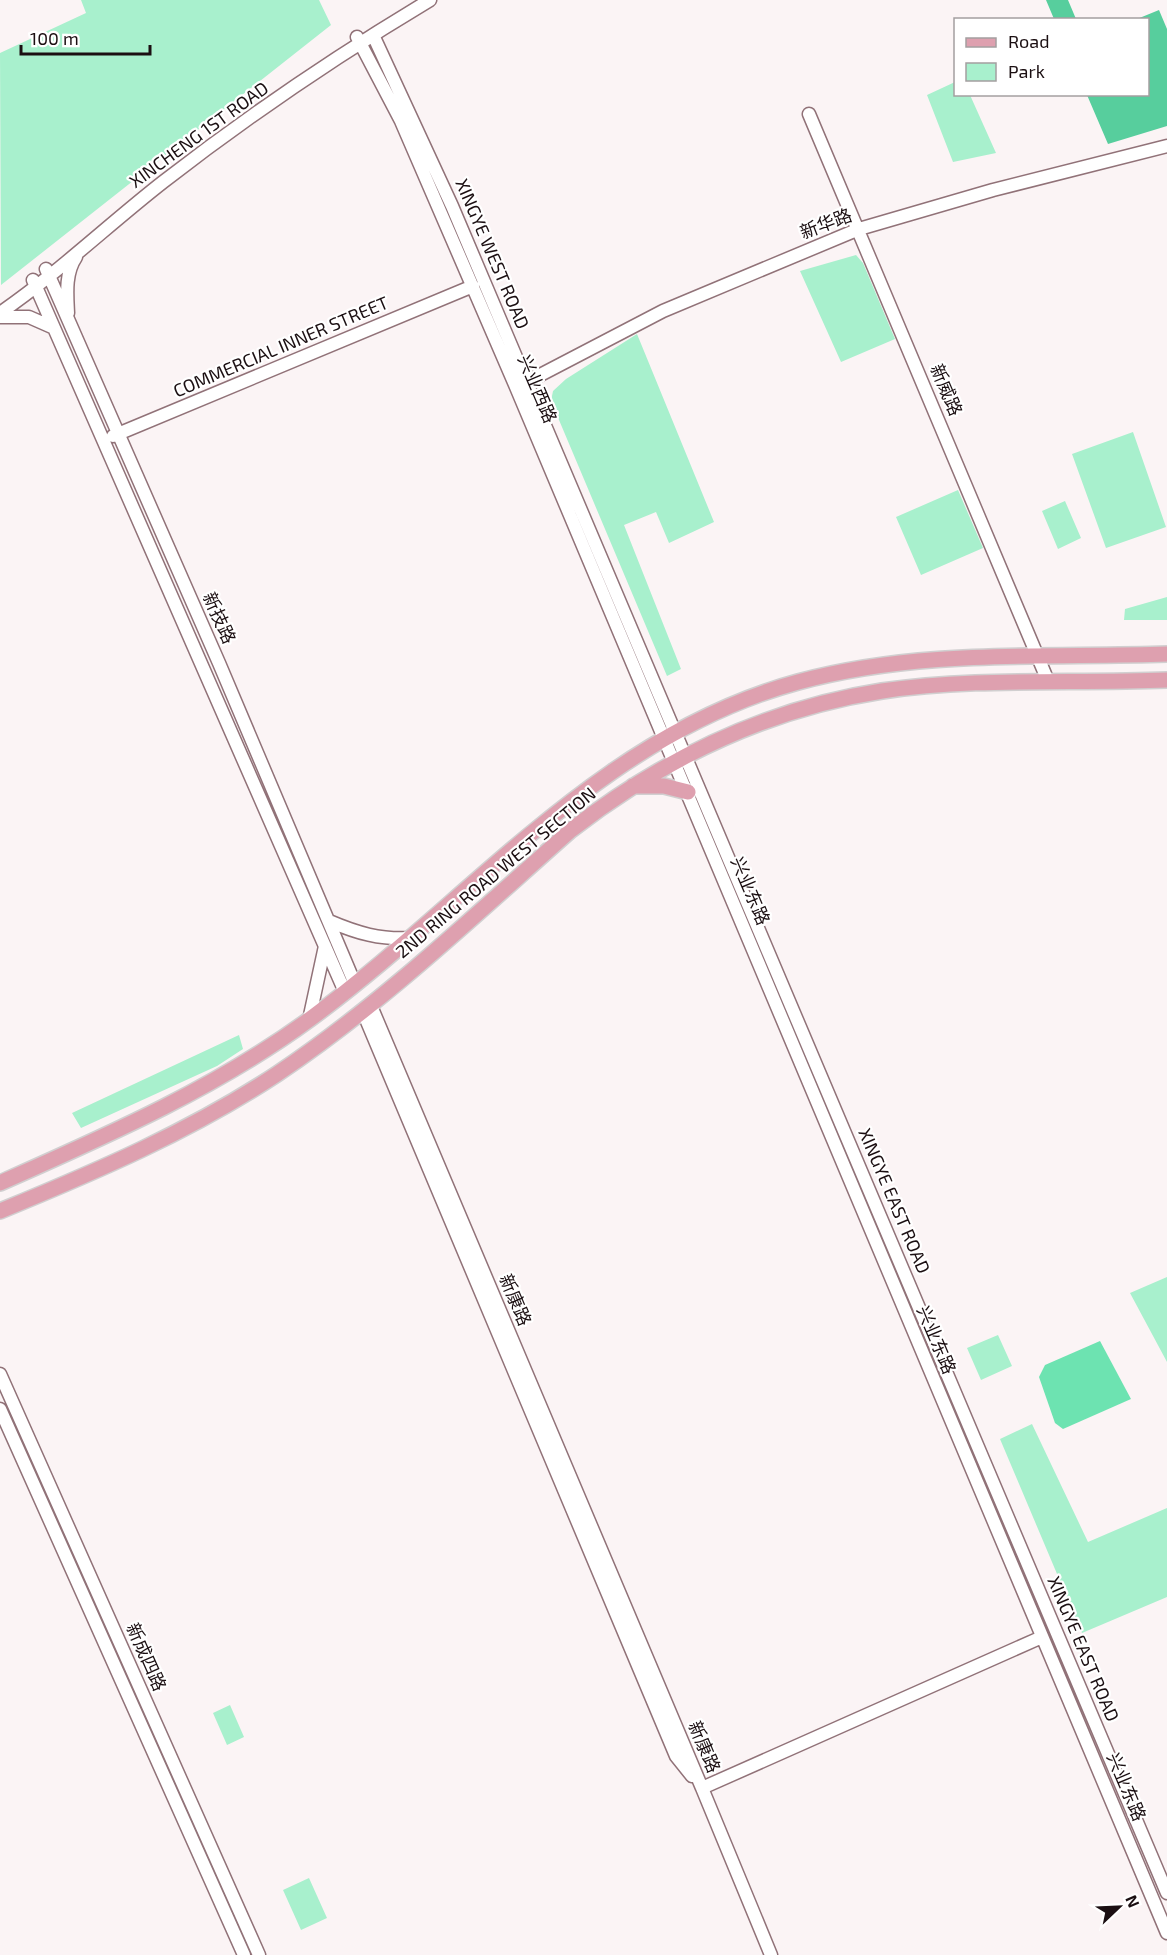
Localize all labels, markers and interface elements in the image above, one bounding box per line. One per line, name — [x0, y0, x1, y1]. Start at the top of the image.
scale bar — [21, 18, 150, 56]
legend — [954, 18, 1149, 96]
text: 100 m — [30, 27, 79, 49]
text: Road — [1008, 30, 1049, 52]
text: Park — [1008, 60, 1045, 82]
street label: XINCHENG 1ST ROAD — [125, 76, 272, 192]
street label: XINGYE WEST ROAD — [451, 175, 535, 332]
street label: 新华路 — [796, 203, 855, 243]
street label: COMMERCIAL INNER STREET — [170, 291, 392, 401]
street label: 兴业西路 — [514, 351, 562, 426]
street label: 新威路 — [926, 360, 968, 419]
street label: 新技路 — [199, 588, 241, 647]
street label: 2ND RING ROAD WEST SECTION — [391, 782, 600, 962]
street label: 兴业东路 — [727, 853, 775, 928]
street label: XINGYE EAST ROAD — [854, 1125, 935, 1277]
street label: 新康路 — [495, 1270, 537, 1329]
street label: 兴业东路 — [913, 1302, 961, 1377]
street label: XINGYE EAST ROAD — [1043, 1573, 1124, 1725]
street label: 新成四路 — [122, 1619, 172, 1694]
street label: 新康路 — [684, 1717, 726, 1776]
street label: 兴业东路 — [1103, 1749, 1151, 1824]
north arrow — [1089, 1877, 1149, 1937]
text: N — [1122, 1892, 1144, 1910]

